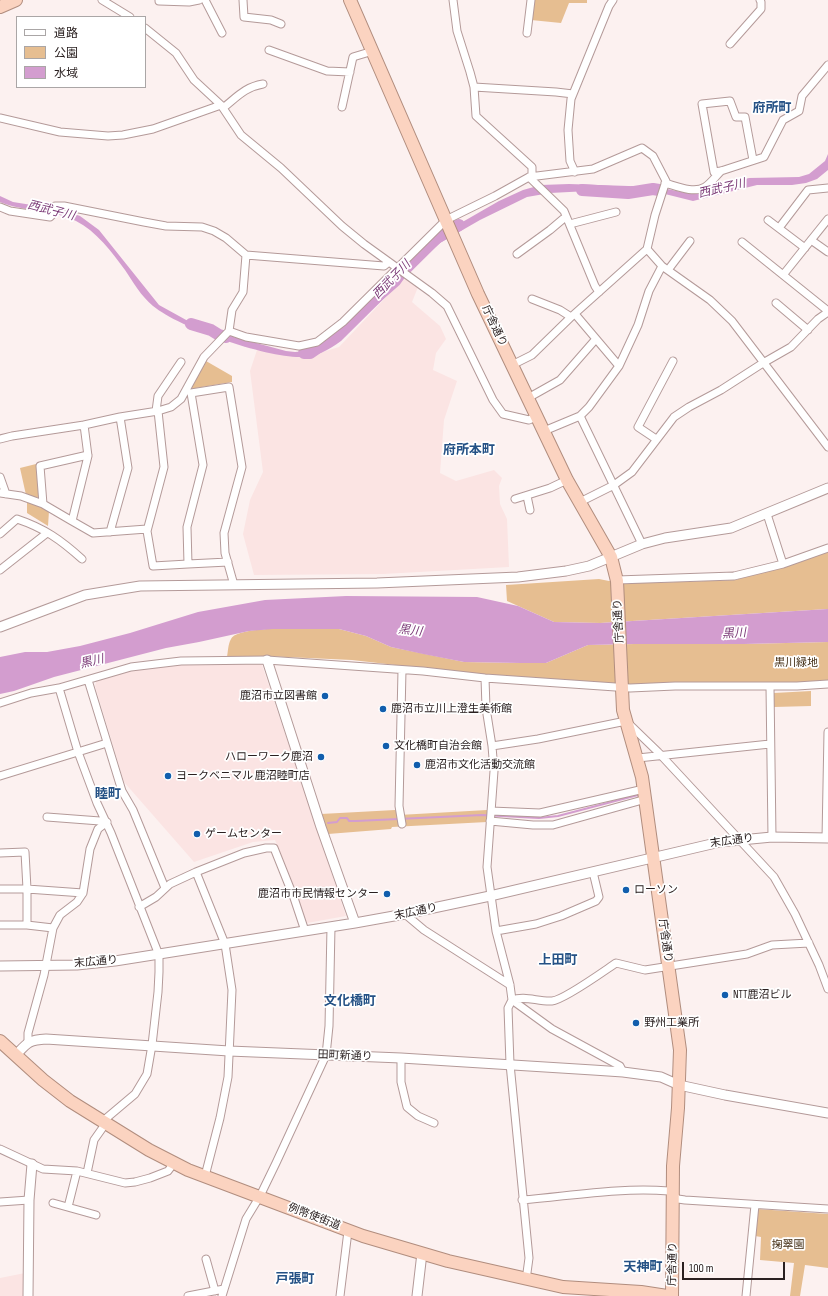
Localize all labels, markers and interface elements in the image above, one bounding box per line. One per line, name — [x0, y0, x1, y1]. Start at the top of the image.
legend — [16, 16, 146, 88]
text: 道路 — [54, 26, 78, 41]
text: 公園 — [54, 46, 78, 61]
text: 水域 — [54, 66, 78, 81]
district label: 府所町 — [753, 101, 791, 117]
water label: 西武子川 — [697, 177, 747, 201]
water label: 西武子川 — [26, 198, 76, 224]
water label: 西武子川 — [370, 258, 414, 302]
street label: 庁舎通り — [479, 303, 509, 349]
district label: 府所本町 — [443, 443, 495, 459]
street label: 庁舎通り — [611, 599, 627, 643]
water label: 黒川 — [397, 622, 423, 640]
water label: 黒川 — [722, 626, 746, 642]
water label: 黒川 — [79, 652, 105, 672]
park label: 黒川緑地 — [774, 656, 818, 670]
place label: 鹿沼市立図書館 — [240, 689, 317, 703]
marker: 鹿沼市立図書館 — [320, 691, 330, 701]
place label: 鹿沼市立川上澄生美術館 — [391, 702, 512, 716]
marker: 鹿沼市立川上澄生美術館 — [378, 704, 388, 714]
place label: 文化橋町自治会館 — [394, 739, 482, 753]
marker: 文化橋町自治会館 — [381, 741, 391, 751]
place label: ハローワーク鹿沼 — [225, 750, 313, 764]
marker: ハローワーク鹿沼 — [316, 752, 326, 762]
place label: 鹿沼市文化活動交流館 — [425, 758, 535, 772]
marker: 鹿沼市文化活動交流館 — [412, 760, 422, 770]
place label: ヨークベニマル 鹿沼睦町店 — [176, 769, 310, 783]
marker: ヨークベニマル 鹿沼睦町店 — [163, 771, 173, 781]
district label: 睦町 — [95, 787, 121, 803]
place label: ゲームセンター — [205, 827, 282, 841]
marker: ゲームセンター — [192, 829, 202, 839]
street label: 末広通り — [709, 831, 755, 851]
place label: ローソン — [634, 883, 678, 897]
marker: ローソン — [621, 885, 631, 895]
place label: 鹿沼市市民情報センター — [258, 887, 379, 901]
marker: 鹿沼市市民情報センター — [382, 889, 392, 899]
street label: 末広通り — [393, 901, 439, 923]
street label: 庁舎通り — [655, 918, 675, 964]
district label: 上田町 — [539, 953, 577, 969]
street label: 末広通り — [74, 954, 118, 970]
place label: NTT鹿沼ビル — [733, 988, 792, 1002]
marker: NTT鹿沼ビル — [720, 990, 730, 1000]
district label: 文化橋町 — [324, 994, 376, 1010]
place label: 野州工業所 — [644, 1016, 699, 1030]
marker: 野州工業所 — [631, 1018, 641, 1028]
street label: 田町新通り — [317, 1048, 373, 1064]
street label: 例幣使街道 — [286, 1201, 342, 1233]
park label: 掬翠園 — [772, 1238, 804, 1252]
street label: 庁舎通り — [666, 1242, 680, 1286]
scale bar — [684, 1254, 787, 1280]
district label: 天神町 — [624, 1260, 662, 1276]
text: 100 m — [689, 1261, 714, 1276]
district label: 戸張町 — [276, 1272, 314, 1288]

